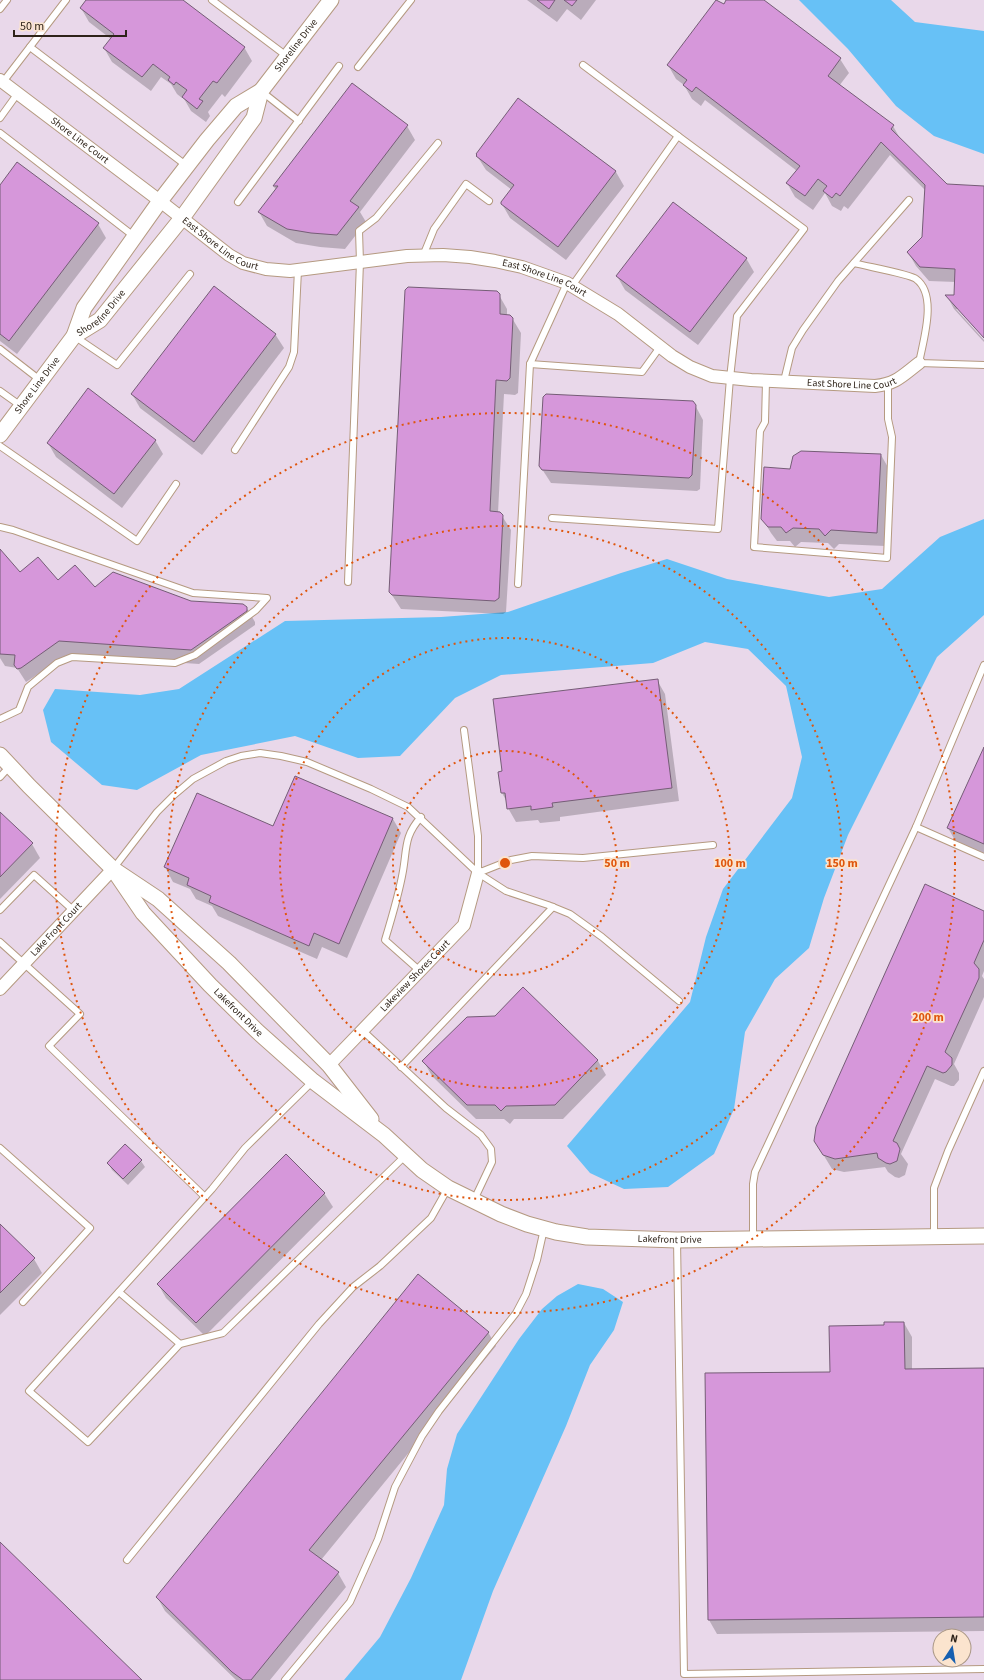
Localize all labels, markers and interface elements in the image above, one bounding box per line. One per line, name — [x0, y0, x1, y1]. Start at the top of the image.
scale bar — [14, 12, 126, 38]
street label: Shoreline Drive — [271, 16, 321, 75]
text: 50 m — [20, 18, 44, 35]
street label: Shore Line Court — [48, 114, 112, 167]
street label: East Shore Line Court — [179, 214, 260, 274]
street label: East Shore Line Court — [501, 256, 590, 301]
street label: Shoreline Drive — [74, 286, 129, 340]
street label: Shore Line Drive — [11, 354, 63, 417]
street label: East Shore Line Court — [807, 374, 899, 393]
text: 50 m — [604, 855, 630, 872]
text: 100 m — [714, 855, 746, 872]
text: 150 m — [826, 855, 858, 872]
centre of rings — [498, 856, 512, 870]
street label: Lake Front Court — [27, 899, 86, 959]
street label: Lakeview Shores Court — [377, 936, 454, 1015]
street label: Lakefront Drive — [210, 985, 266, 1040]
text: 200 m — [912, 1009, 944, 1026]
street label: Lakefront Drive — [637, 1232, 702, 1247]
north arrow — [932, 1628, 972, 1668]
text: N — [949, 1631, 959, 1647]

